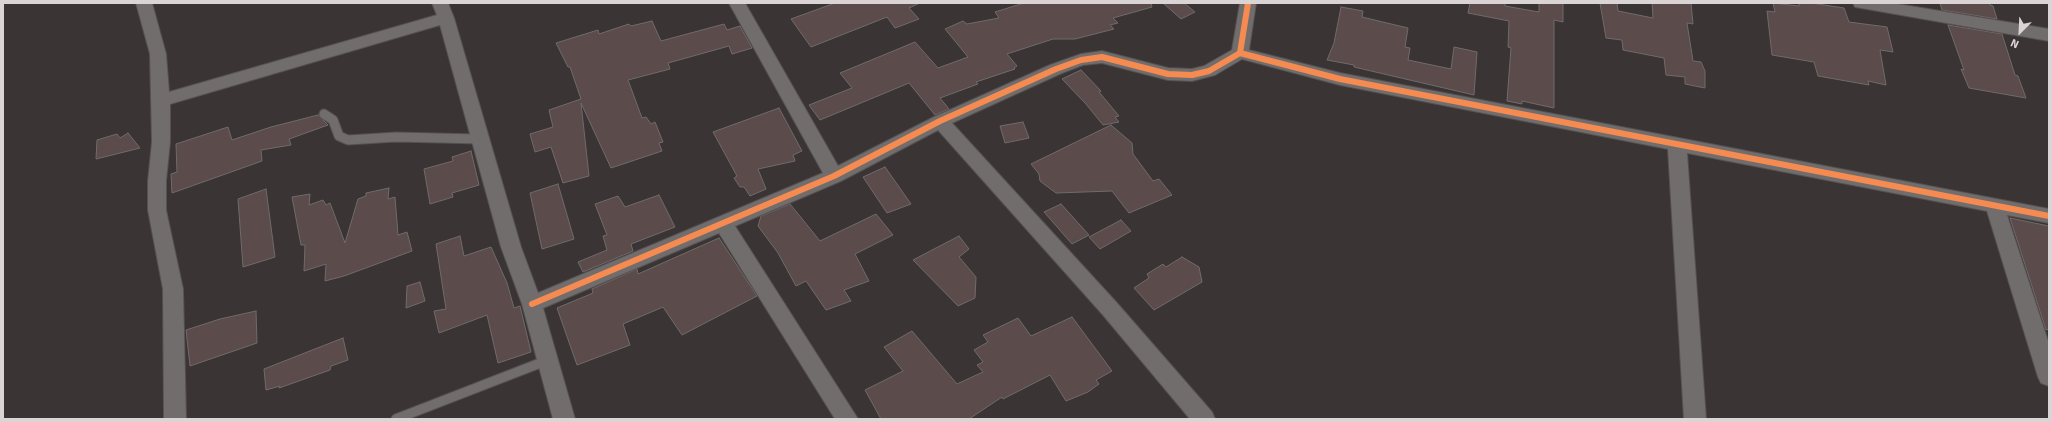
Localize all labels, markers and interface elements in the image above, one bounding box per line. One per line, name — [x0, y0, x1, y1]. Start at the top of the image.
north arrow — [2000, 12, 2040, 52]
text: N — [2009, 36, 2021, 51]

